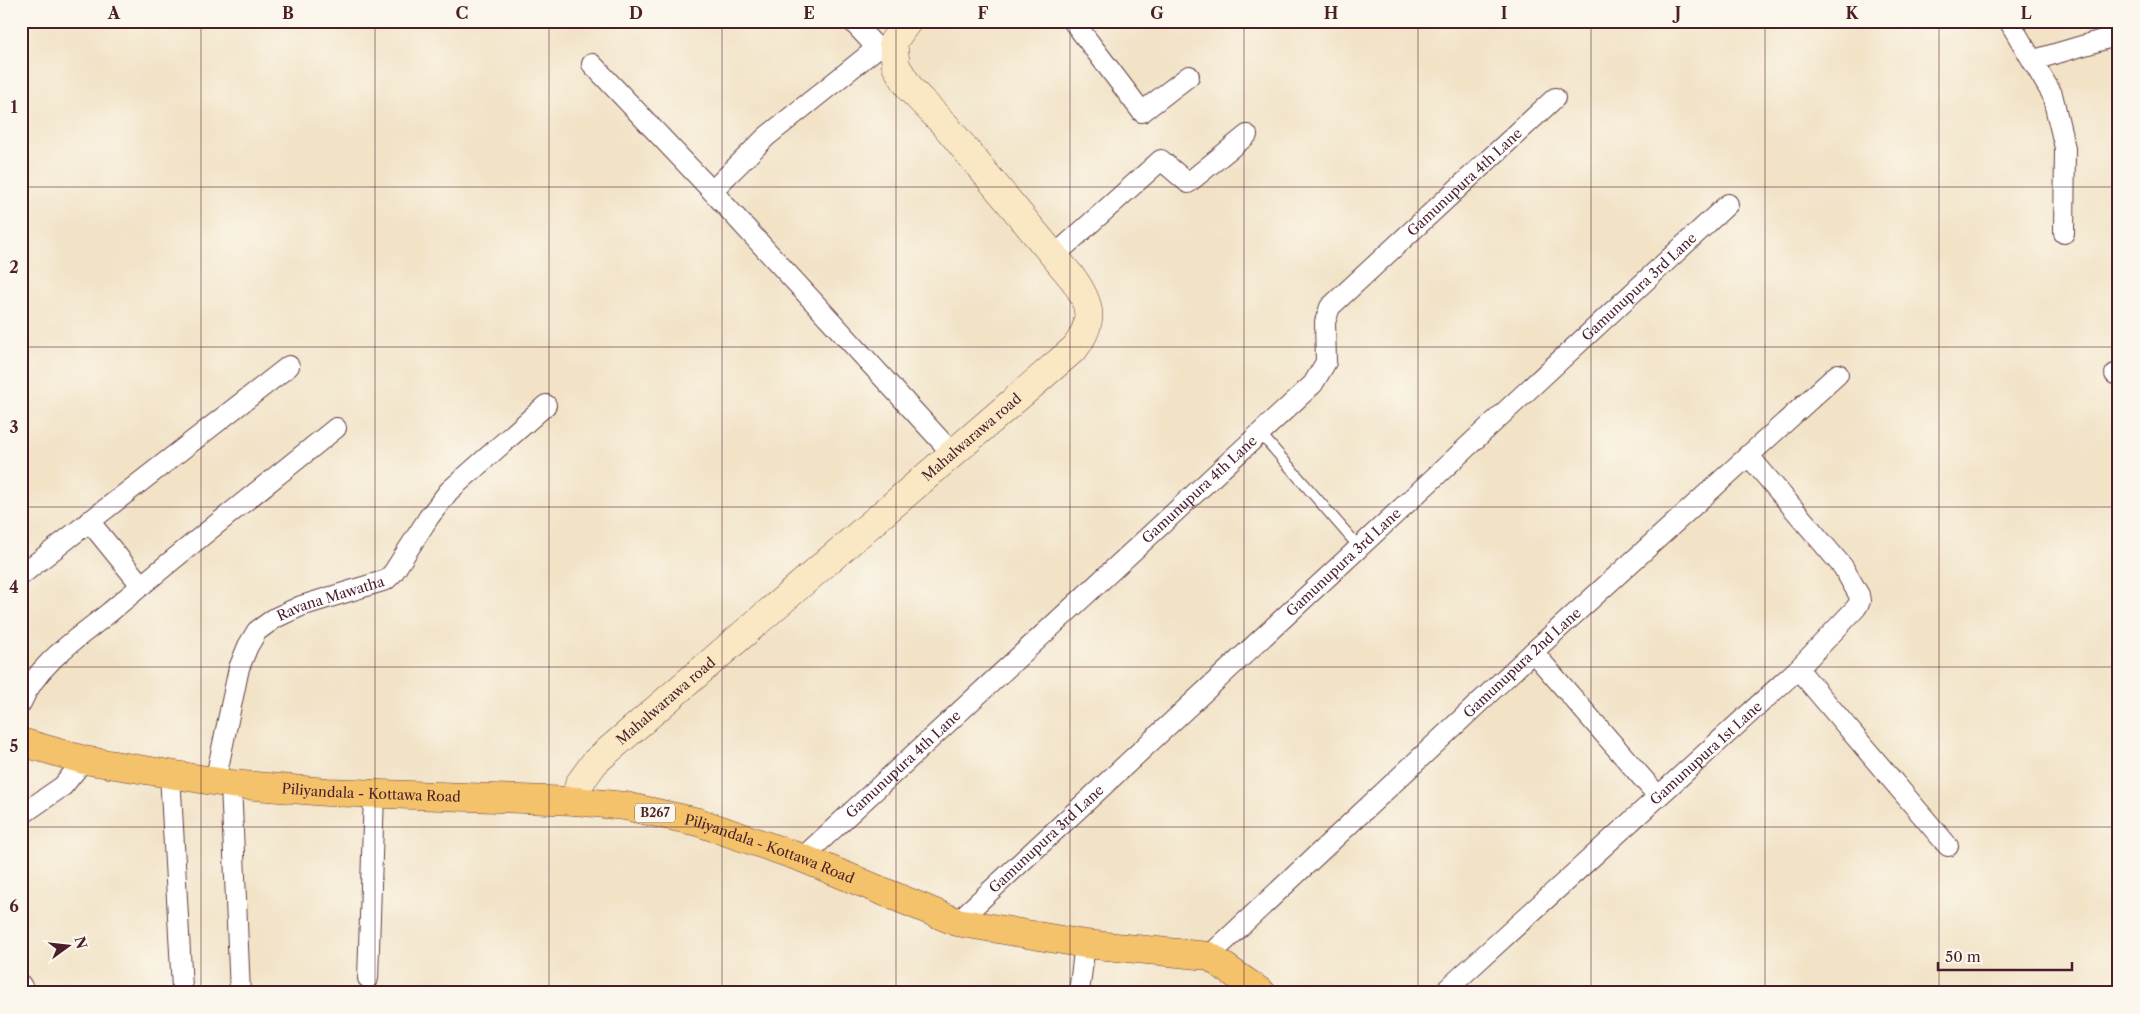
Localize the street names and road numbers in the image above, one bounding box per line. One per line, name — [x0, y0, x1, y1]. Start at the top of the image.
street label: Gamunupura 4th Lane — [1403, 124, 1526, 240]
street label: Gamunupura 3rd Lane — [1578, 229, 1700, 345]
street label: Mahalwarawa road — [918, 389, 1025, 485]
street label: Gamunupura 4th Lane — [1138, 432, 1261, 547]
street label: Gamunupura 3rd Lane — [1282, 504, 1405, 620]
street label: Ravana Mawatha — [274, 572, 387, 625]
street label: Gamunupura 2nd Lane — [1460, 604, 1585, 722]
street label: Mahalwarawa road — [612, 653, 719, 749]
street label: Gamunupura 1st Lane — [1646, 697, 1766, 809]
street label: Gamunupura 4th Lane — [842, 706, 965, 822]
street label: Piliyandala - Kottawa Road — [281, 779, 462, 806]
street label: Gamunupura 3rd Lane — [985, 781, 1108, 897]
road number: B267 — [635, 804, 675, 822]
street label: Piliyandala - Kottawa Road — [683, 810, 857, 888]

